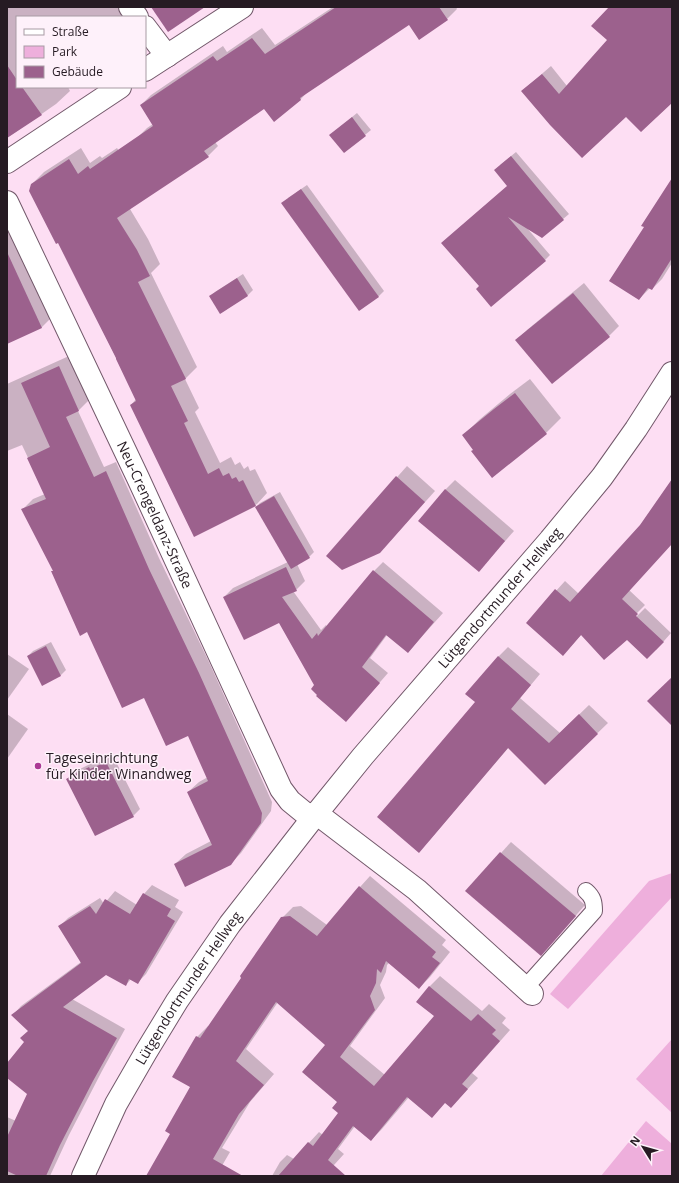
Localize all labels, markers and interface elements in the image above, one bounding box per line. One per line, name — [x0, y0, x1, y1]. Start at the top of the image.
legend — [16, 16, 146, 88]
text: Straße — [52, 23, 89, 40]
text: Park — [52, 43, 78, 60]
text: Gebäude — [52, 63, 103, 80]
street label: Neu-Crengeldanz-Straße — [113, 438, 198, 592]
street label: Lütgendortmunder Hellweg — [433, 523, 566, 672]
place label: Tageseinrichtung für Kinder Winandweg — [46, 748, 192, 783]
marker: Tageseinrichtung für Kinder Winandweg — [33, 761, 43, 771]
street label: Lütgendortmunder Hellweg — [131, 907, 246, 1068]
north arrow — [623, 1127, 663, 1167]
text: N — [626, 1133, 643, 1149]

